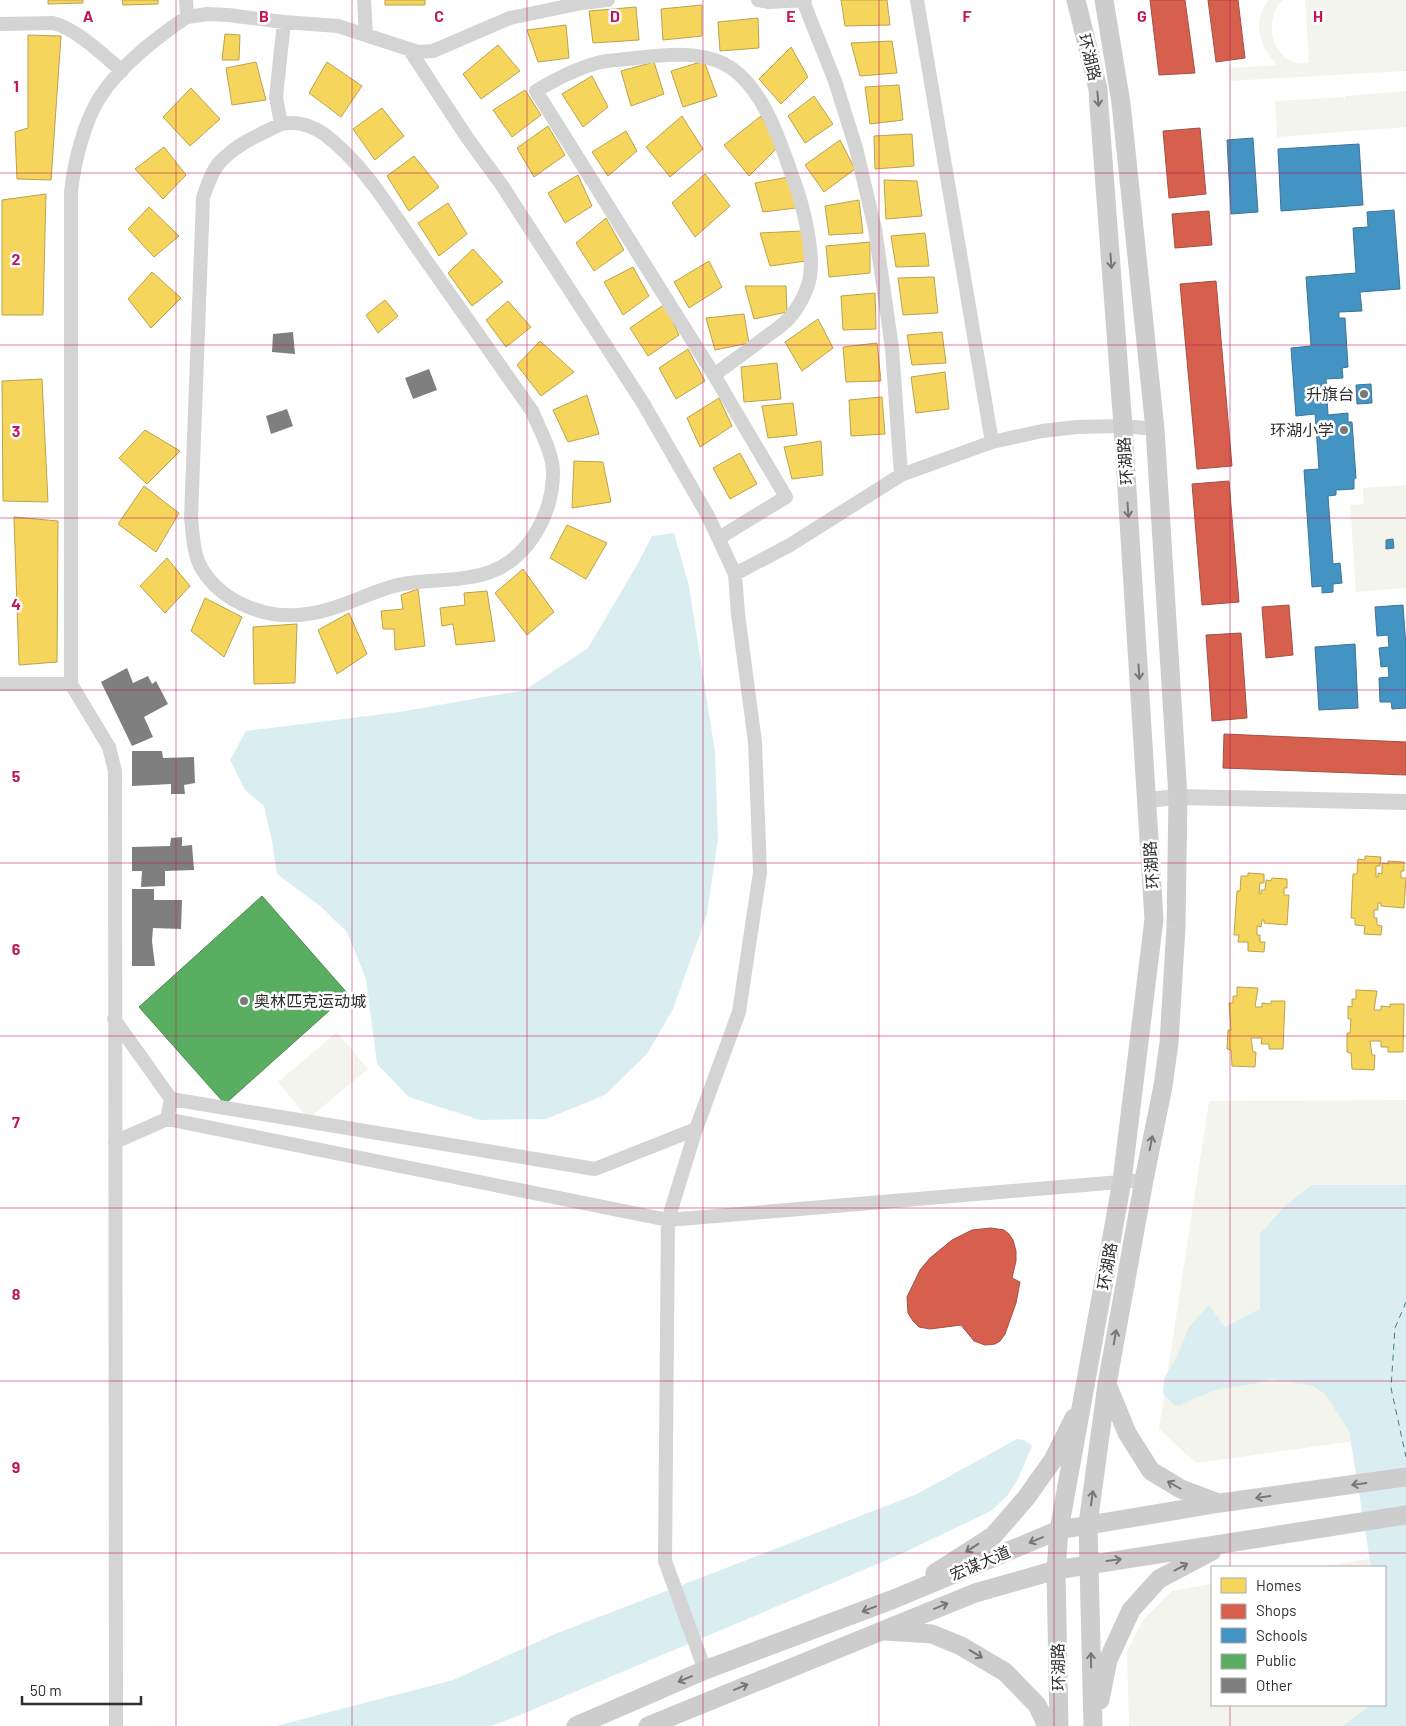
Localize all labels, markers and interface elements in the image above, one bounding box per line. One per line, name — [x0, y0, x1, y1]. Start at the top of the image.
text: A — [83, 6, 94, 25]
text: B — [259, 6, 269, 25]
text: C — [434, 6, 444, 25]
text: D — [610, 6, 620, 25]
text: E — [786, 6, 796, 25]
text: F — [963, 6, 972, 25]
text: G — [1137, 6, 1147, 25]
text: H — [1313, 6, 1323, 25]
street label: 环湖路 — [1075, 31, 1106, 82]
text: 1 — [13, 76, 19, 95]
one-way arrow — [1094, 90, 1103, 106]
text: 2 — [12, 249, 21, 268]
one-way arrow — [1106, 252, 1115, 268]
place label: 升旗台 — [1306, 384, 1354, 403]
marker: 升旗台 — [1358, 388, 1370, 400]
place label: 环湖小学 — [1270, 420, 1334, 439]
text: 3 — [12, 421, 20, 440]
marker: 环湖小学 — [1338, 424, 1350, 436]
street label: 环湖路 — [1113, 436, 1136, 486]
one-way arrow — [1124, 502, 1133, 518]
text: 4 — [11, 594, 21, 613]
one-way arrow — [1134, 664, 1143, 680]
text: 5 — [12, 766, 21, 785]
street label: 环湖路 — [1139, 840, 1162, 890]
text: 6 — [12, 939, 21, 958]
place label: 奥林匹克运动城 — [254, 991, 366, 1010]
marker: 奥林匹克运动城 — [238, 995, 250, 1007]
text: 7 — [12, 1112, 20, 1131]
one-way arrow — [1147, 1135, 1157, 1151]
street label: 环湖路 — [1093, 1241, 1120, 1291]
text: 8 — [12, 1284, 21, 1303]
one-way arrow — [1111, 1329, 1121, 1345]
text: 9 — [12, 1457, 20, 1476]
one-way arrow — [1351, 1479, 1367, 1489]
one-way arrow — [1167, 1480, 1182, 1490]
one-way arrow — [1087, 1490, 1097, 1506]
one-way arrow — [1256, 1492, 1272, 1502]
one-way arrow — [1028, 1536, 1043, 1545]
street label: 宏谋大道 — [947, 1541, 1013, 1584]
one-way arrow — [966, 1543, 980, 1553]
one-way arrow — [1106, 1555, 1122, 1565]
one-way arrow — [1173, 1562, 1188, 1571]
legend — [1211, 1566, 1386, 1706]
text: Homes — [1256, 1576, 1301, 1594]
one-way arrow — [933, 1601, 948, 1610]
text: Shops — [1256, 1601, 1296, 1619]
one-way arrow — [862, 1604, 877, 1614]
text: Schools — [1256, 1626, 1308, 1644]
street label: 环湖路 — [1048, 1643, 1067, 1691]
one-way arrow — [968, 1650, 982, 1660]
text: Public — [1256, 1651, 1296, 1669]
one-way arrow — [1087, 1652, 1096, 1668]
scale bar — [22, 1674, 141, 1706]
one-way arrow — [678, 1674, 693, 1684]
text: Other — [1256, 1676, 1293, 1694]
text: 50 m — [30, 1681, 62, 1699]
one-way arrow — [733, 1682, 748, 1691]

